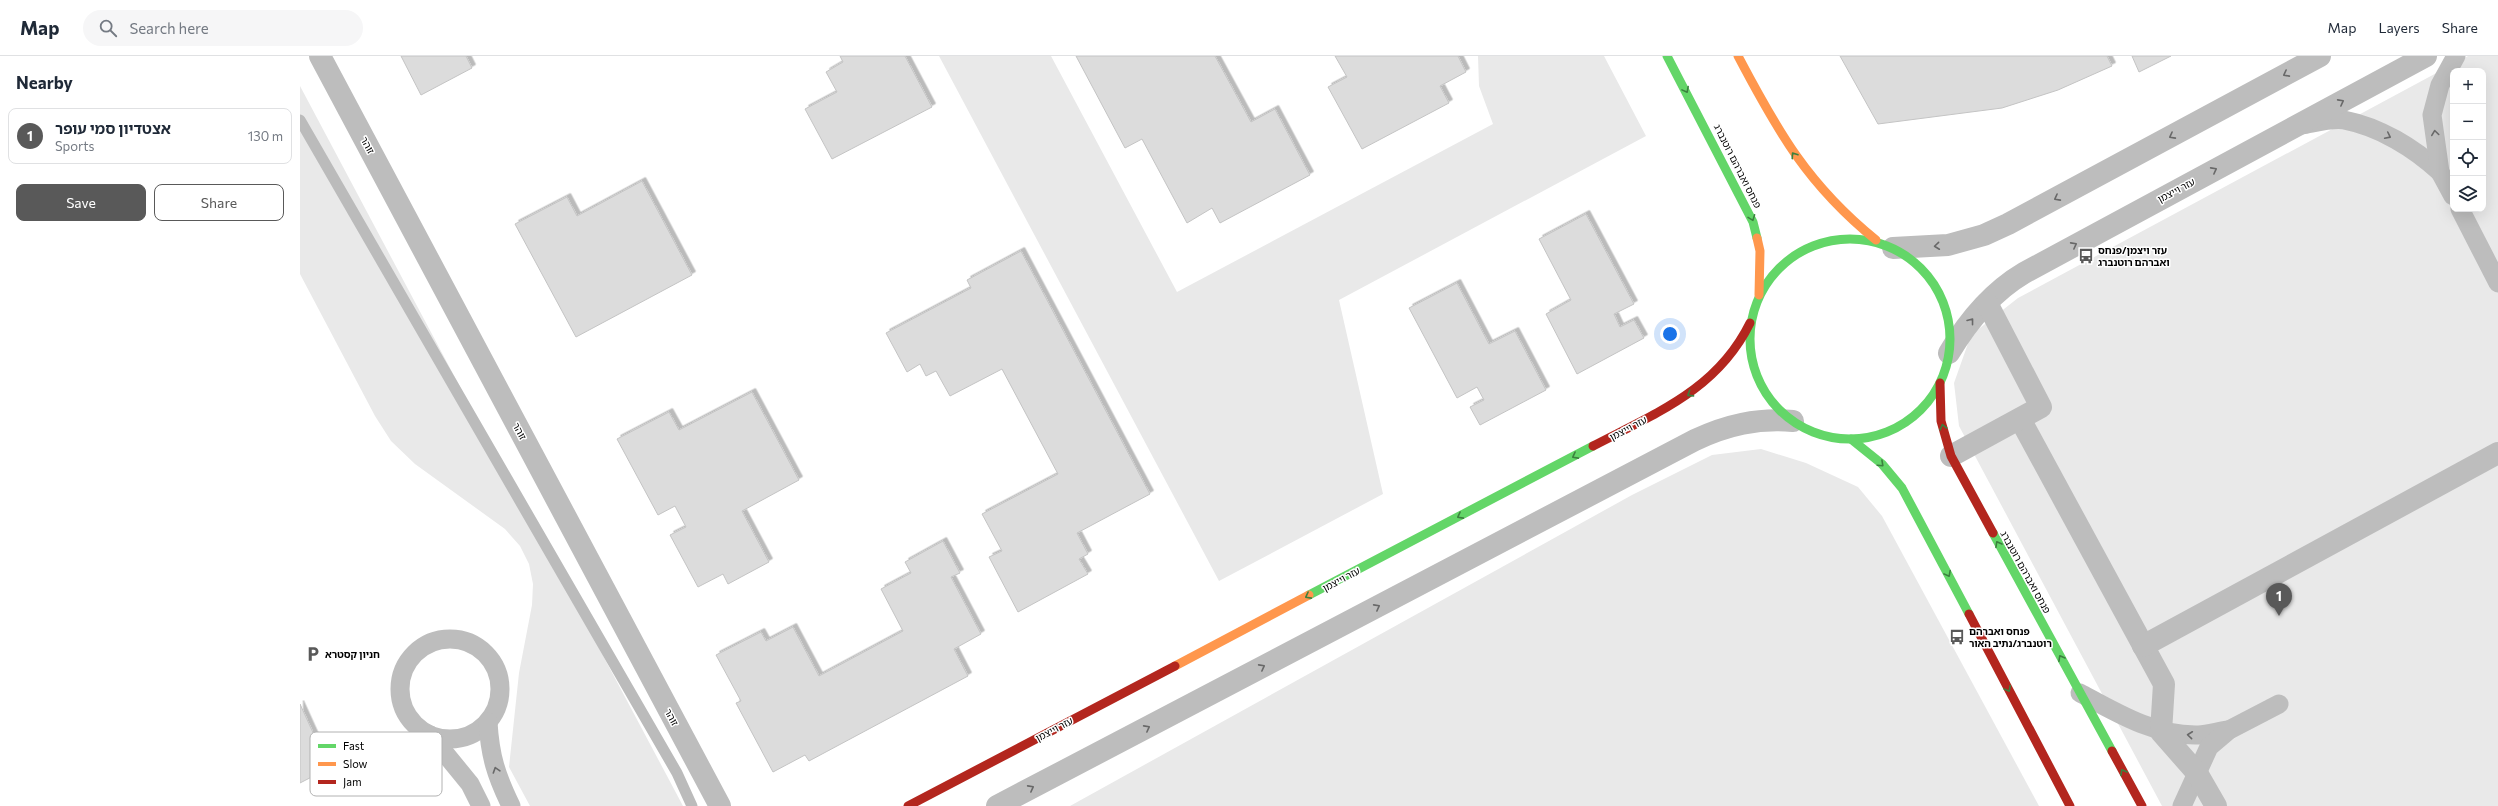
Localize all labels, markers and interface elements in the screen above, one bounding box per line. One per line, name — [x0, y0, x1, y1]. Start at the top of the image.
search box — [83, 10, 363, 46]
text: Map — [20, 16, 59, 39]
icon: search — [97, 17, 119, 39]
text: Search here — [129, 19, 209, 37]
text: Map — [2328, 19, 2356, 36]
text: Layers — [2378, 19, 2420, 36]
text: Share — [2442, 19, 2478, 36]
map controls — [2450, 68, 2486, 212]
button: + — [2450, 68, 2486, 104]
one-way arrow — [2283, 70, 2290, 77]
text: Nearby — [16, 72, 73, 93]
one-way arrow — [1681, 86, 1688, 94]
one-way arrow — [2336, 99, 2344, 107]
button: − — [2450, 104, 2486, 140]
text: אצטדיון סמי עופר — [55, 119, 171, 137]
street label: פנחס ואברהם רוטנברג — [1712, 122, 1764, 210]
text: 1 — [27, 128, 33, 144]
text: 130 m — [248, 128, 283, 144]
one-way arrow — [2431, 130, 2440, 136]
one-way arrow — [2168, 131, 2176, 139]
one-way arrow — [2384, 131, 2391, 139]
street label: זוהר — [359, 134, 377, 156]
text: Sports — [55, 138, 95, 154]
button: locate — [2450, 140, 2486, 176]
one-way arrow — [1791, 152, 1799, 159]
one-way arrow — [2209, 167, 2217, 175]
street label: עזר וייצמן — [2155, 175, 2197, 205]
button: layers — [2450, 176, 2486, 212]
button: Save — [16, 184, 146, 221]
button: Share — [154, 184, 284, 221]
one-way arrow — [2054, 193, 2061, 200]
one-way arrow — [1747, 215, 1755, 222]
one-way arrow — [1934, 241, 1941, 250]
one-way arrow — [2070, 242, 2078, 249]
place label: עזר ויצמן/פנחס ואברהם רוטנברג — [2098, 244, 2170, 268]
bus stop icon: עזר ויצמן/פנחס ואברהם רוטנברג — [2077, 247, 2095, 265]
one-way arrow — [1966, 319, 1973, 326]
your location — [1660, 324, 1680, 344]
one-way arrow — [1687, 390, 1694, 397]
street label: עזר וייצמן — [1607, 413, 1649, 443]
street label: זוהר — [511, 420, 529, 442]
one-way arrow — [1939, 424, 1948, 431]
one-way arrow — [1572, 451, 1580, 459]
one-way arrow — [1876, 459, 1884, 466]
one-way arrow — [1457, 512, 1465, 519]
street label: פנחס ואברהם רוטנברג — [1998, 529, 2054, 615]
one-way arrow — [1996, 541, 2003, 548]
street label: עזר וייצמן — [1320, 564, 1362, 594]
one-way arrow — [1943, 570, 1951, 577]
pin: 1 — [2266, 583, 2292, 616]
one-way arrow — [1305, 592, 1312, 599]
one-way arrow — [1373, 604, 1380, 612]
place label: פנחס ואברהם רוטנברג/נתיב האור — [1969, 625, 2052, 649]
bus stop icon: פנחס ואברהם רוטנברג/נתיב האור — [1948, 628, 1966, 646]
parking icon: חניון קסטרא — [304, 645, 322, 663]
place label: חניון קסטרא — [325, 648, 380, 660]
one-way arrow — [2058, 655, 2065, 662]
one-way arrow — [1258, 665, 1265, 672]
one-way arrow — [2004, 685, 2011, 692]
street label: זוהר — [663, 706, 681, 728]
street label: עזר וייצמן — [1033, 714, 1075, 744]
one-way arrow — [1142, 725, 1150, 732]
one-way arrow — [2187, 730, 2193, 739]
legend — [310, 732, 442, 796]
text: Fast — [343, 739, 365, 752]
text: Slow — [343, 757, 368, 770]
one-way arrow — [492, 767, 500, 774]
one-way arrow — [2121, 769, 2128, 776]
text: Jam — [343, 775, 362, 789]
one-way arrow — [1027, 785, 1035, 793]

